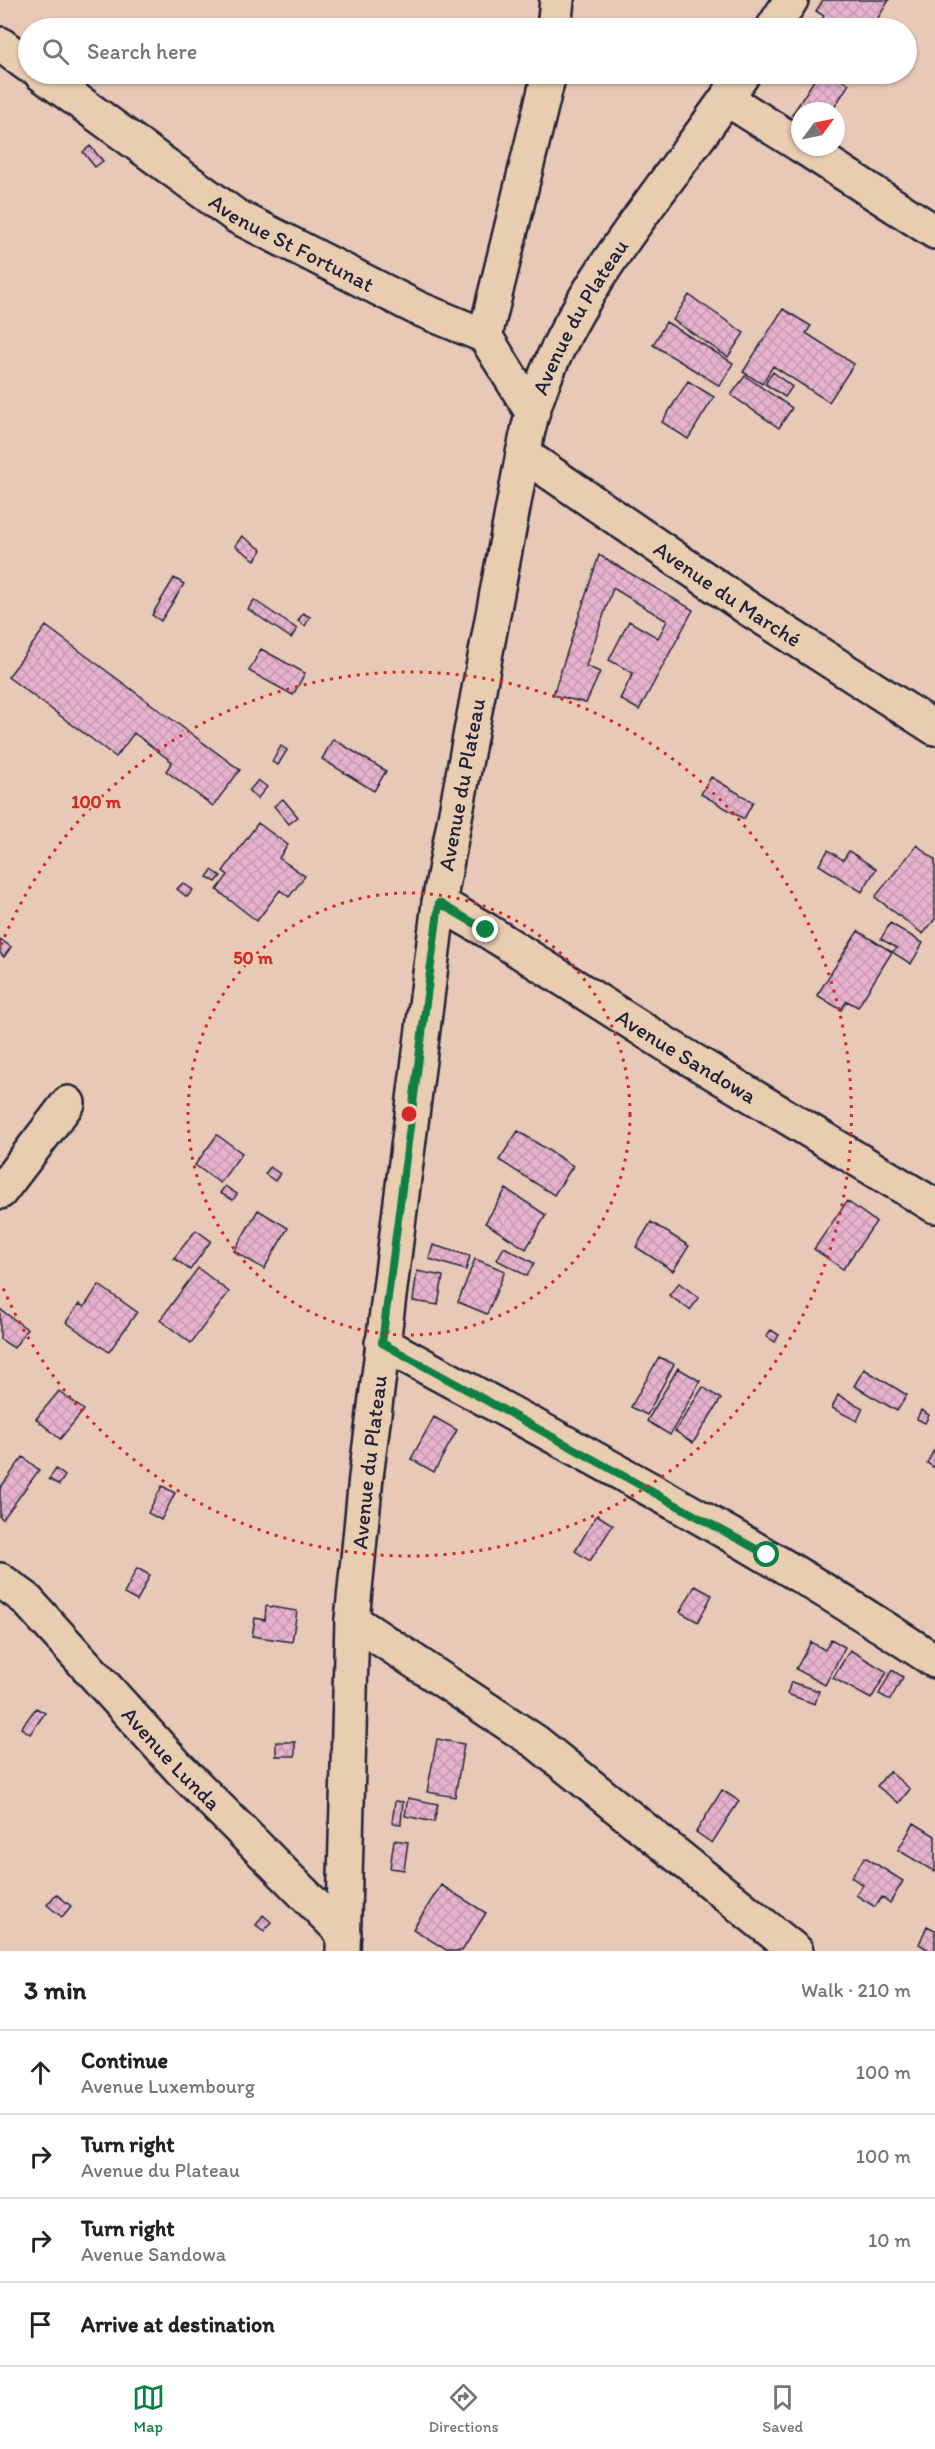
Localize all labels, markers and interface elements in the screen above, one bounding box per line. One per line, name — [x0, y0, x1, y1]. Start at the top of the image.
search box — [18, 18, 917, 84]
icon: search — [39, 35, 72, 68]
text: Search here — [87, 38, 197, 65]
north arrow — [791, 102, 845, 156]
street label: Avenue St Fortunat — [204, 188, 379, 298]
street label: Avenue du Plateau — [526, 233, 634, 398]
street label: Avenue du Marché — [649, 535, 807, 653]
street label: Avenue du Plateau — [432, 696, 491, 873]
text: 100 m — [71, 791, 122, 813]
route end — [472, 916, 498, 942]
text: 50 m — [233, 947, 274, 969]
street label: Avenue Sandowa — [611, 1003, 762, 1109]
centre of rings — [399, 1104, 419, 1124]
street label: Avenue du Plateau — [346, 1374, 392, 1550]
route start — [753, 1541, 779, 1567]
street label: Avenue Lunda — [116, 1701, 227, 1816]
text: 3 min — [24, 1974, 86, 2006]
text: Walk · 210 m — [801, 1978, 911, 2002]
text: Continue — [81, 2047, 168, 2074]
icon: ahead — [24, 2056, 57, 2089]
text: 100 m — [856, 2060, 911, 2084]
text: Avenue Luxembourg — [81, 2074, 255, 2098]
text: Turn right — [81, 2131, 175, 2158]
icon: right — [24, 2140, 57, 2173]
text: 100 m — [856, 2144, 911, 2168]
text: Avenue du Plateau — [81, 2158, 240, 2182]
text: Turn right — [81, 2215, 175, 2242]
icon: right — [24, 2224, 57, 2257]
text: 10 m — [868, 2228, 911, 2252]
text: Avenue Sandowa — [81, 2242, 226, 2266]
icon: arrive — [24, 2308, 57, 2341]
text: Arrive at destination — [81, 2311, 275, 2338]
tab: Map — [132, 2381, 165, 2436]
tab: Directions — [428, 2381, 499, 2436]
tab: Saved — [762, 2381, 803, 2436]

